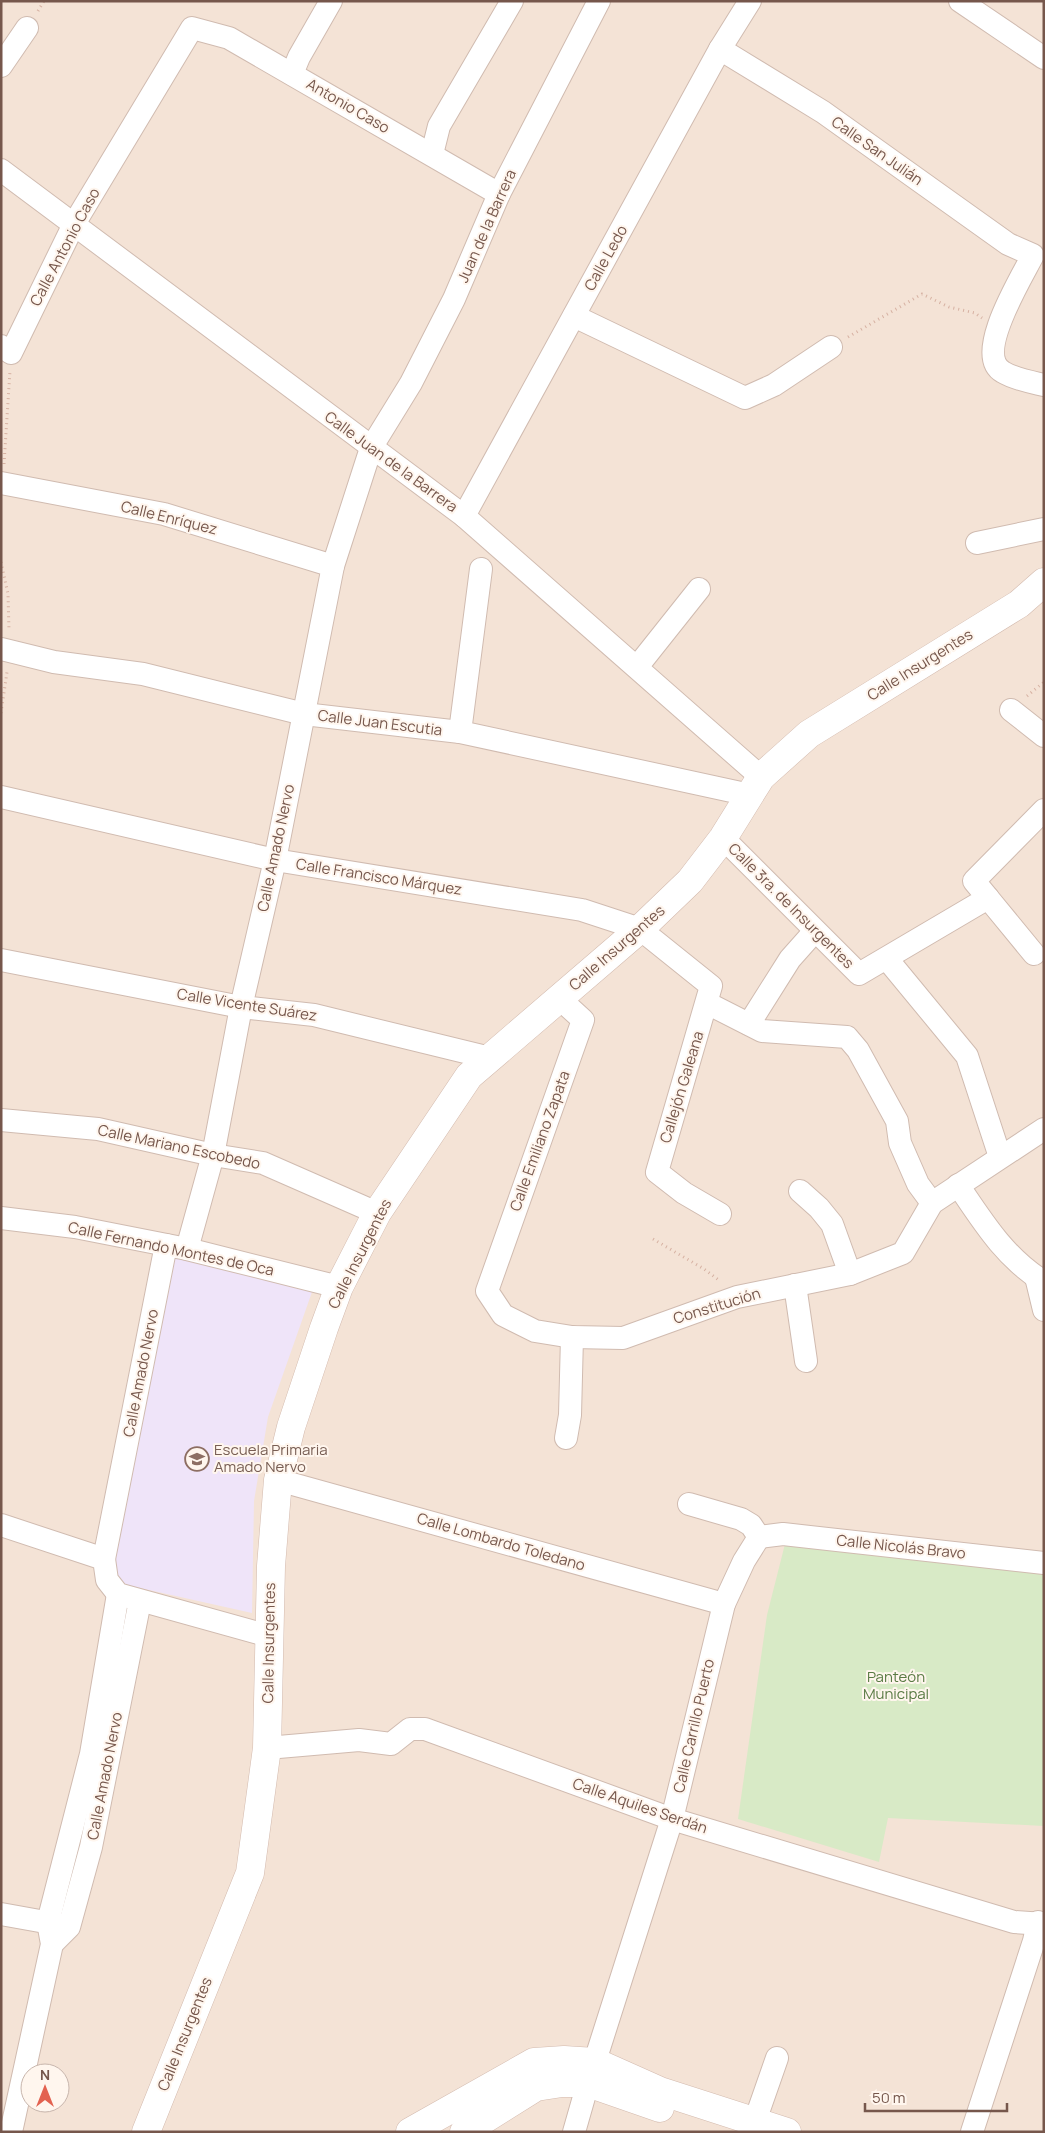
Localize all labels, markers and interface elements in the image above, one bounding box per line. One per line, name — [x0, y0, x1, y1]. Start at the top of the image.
street label: Antonio Caso — [303, 73, 394, 138]
street label: Calle San Julián — [827, 111, 927, 190]
street label: Juan de la Barrera — [452, 166, 521, 286]
street label: Calle Antonio Caso — [25, 184, 105, 310]
street label: Calle Ledo — [579, 221, 632, 294]
street label: Calle Juan de la Barrera — [320, 406, 462, 517]
street label: Calle Enríquez — [119, 495, 220, 540]
street label: Calle Insurgentes — [863, 624, 977, 705]
street label: Calle Juan Escutia — [317, 704, 444, 741]
street label: Calle Amado Nervo — [252, 782, 299, 914]
street label: Calle 3ra. de Insurgentes — [724, 838, 859, 973]
street label: Calle Francisco Márquez — [294, 853, 464, 900]
street label: Calle Insurgentes — [564, 900, 669, 995]
street label: Calle Vicente Suárez — [176, 983, 319, 1026]
street label: Callejón Galeana — [655, 1028, 709, 1145]
street label: Calle Emiliano Zapata — [504, 1068, 575, 1214]
street label: Calle Mariano Escobedo — [96, 1119, 262, 1174]
street label: Calle Insurgentes — [323, 1195, 396, 1312]
street label: Calle Fernando Montes de Oca — [66, 1216, 276, 1281]
street label: Constitución — [671, 1282, 763, 1329]
street label: Calle Amado Nervo — [118, 1307, 163, 1439]
place label: Escuela Primaria Amado Nervo — [214, 1439, 328, 1477]
school or university icon: Escuela Primaria Amado Nervo — [184, 1446, 210, 1472]
street label: Calle Lombardo Toledano — [415, 1507, 588, 1576]
street label: Calle Nicolás Bravo — [835, 1529, 967, 1564]
street label: Calle Insurgentes — [257, 1582, 280, 1704]
street label: Calle Carrillo Puerto — [668, 1657, 719, 1795]
park label: Panteón Municipal — [863, 1666, 929, 1704]
street label: Calle Amado Nervo — [82, 1710, 127, 1842]
street label: Calle Aquiles Serdán — [570, 1773, 710, 1838]
street label: Calle Insurgentes — [152, 1974, 217, 2094]
north arrow — [20, 2063, 70, 2113]
text: N — [40, 2065, 50, 2084]
scale bar — [865, 2080, 1008, 2112]
text: 50 m — [872, 2087, 906, 2108]

